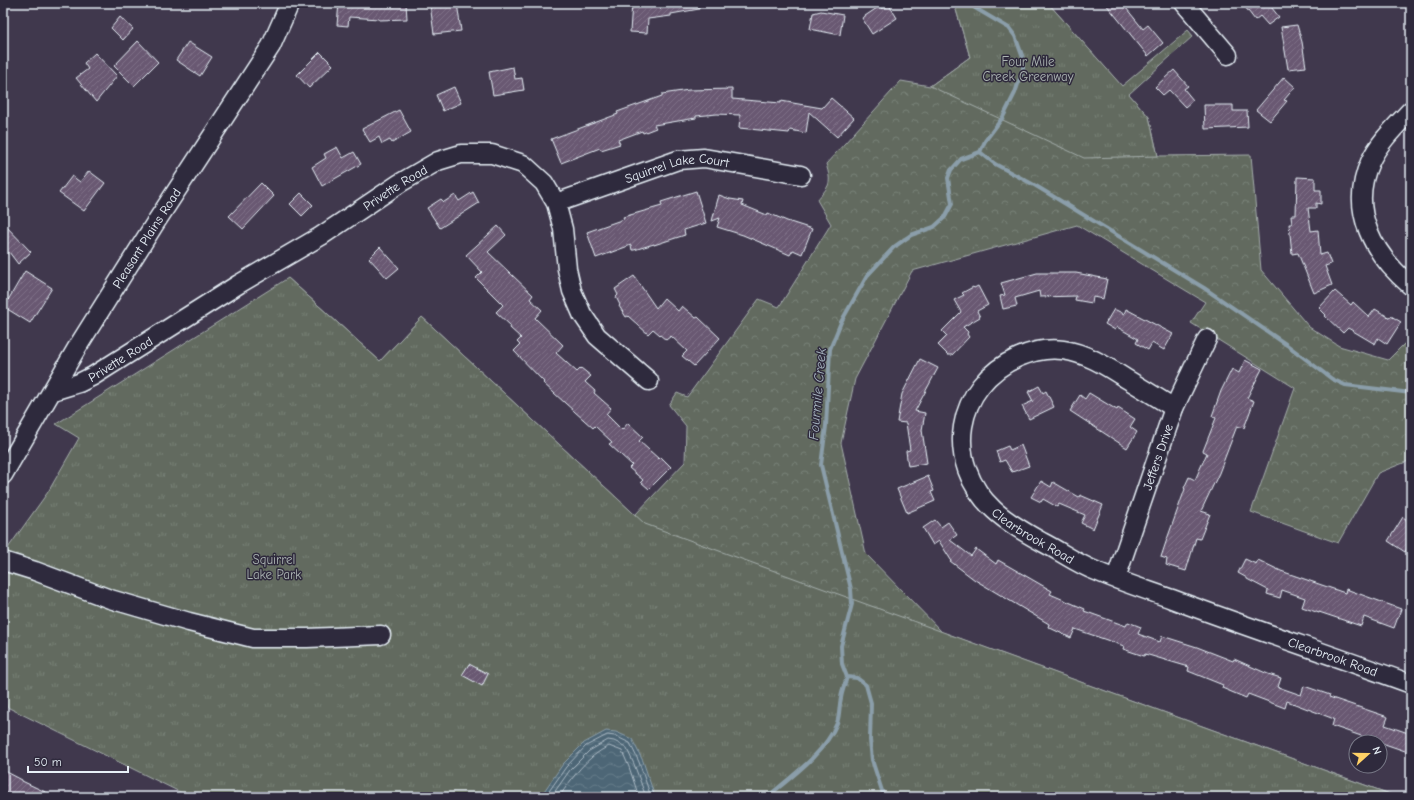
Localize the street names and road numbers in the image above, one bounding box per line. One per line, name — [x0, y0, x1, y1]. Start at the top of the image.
street label: Squirrel Lake Court — [623, 151, 731, 186]
street label: Privette Road — [360, 162, 430, 214]
street label: Pleasant Plains Road — [109, 185, 184, 291]
street label: Privette Road — [86, 333, 155, 385]
street label: Jeffers Drive — [1140, 421, 1176, 492]
street label: Clearbrook Road — [989, 505, 1077, 567]
street label: Clearbrook Road — [1286, 634, 1379, 679]

